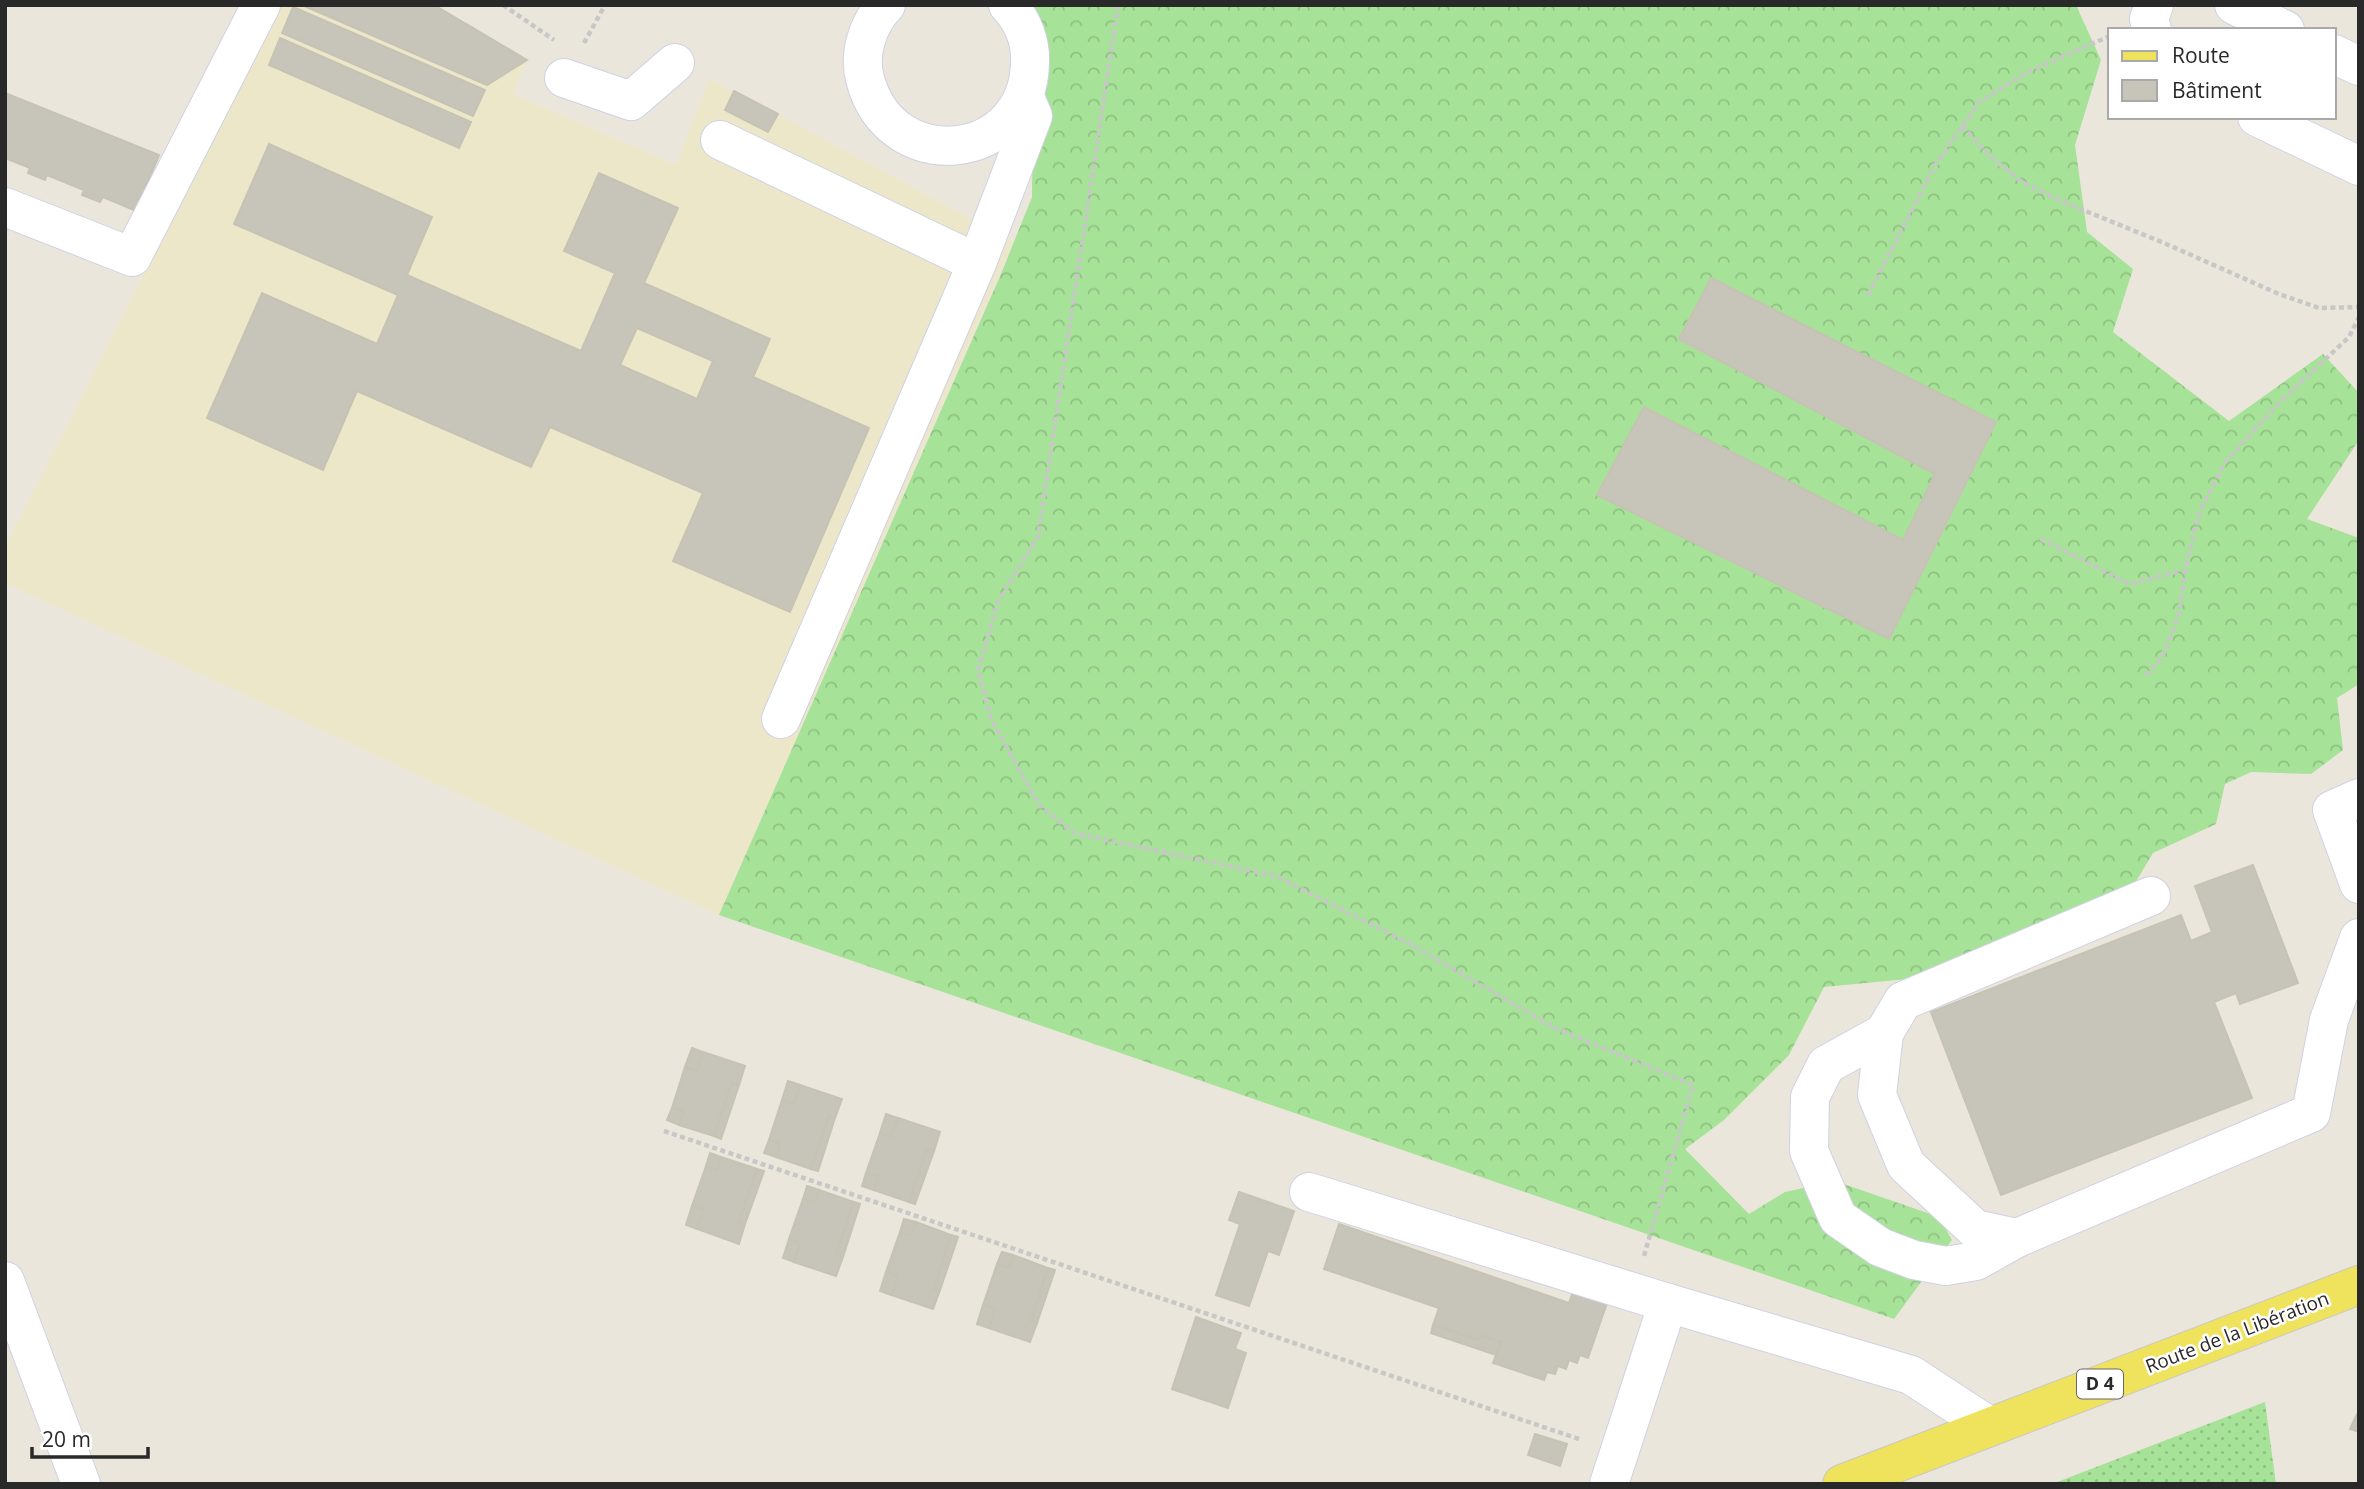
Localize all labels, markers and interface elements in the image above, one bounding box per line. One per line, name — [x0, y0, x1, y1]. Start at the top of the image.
legend — [2108, 28, 2336, 119]
text: Route — [2172, 41, 2230, 69]
text: Bâtiment — [2172, 76, 2262, 104]
street label: Route de la Libération — [2141, 1285, 2333, 1379]
road number: D 4 — [2077, 1370, 2123, 1399]
scale bar — [32, 1416, 147, 1460]
text: 20 m — [42, 1425, 91, 1453]

